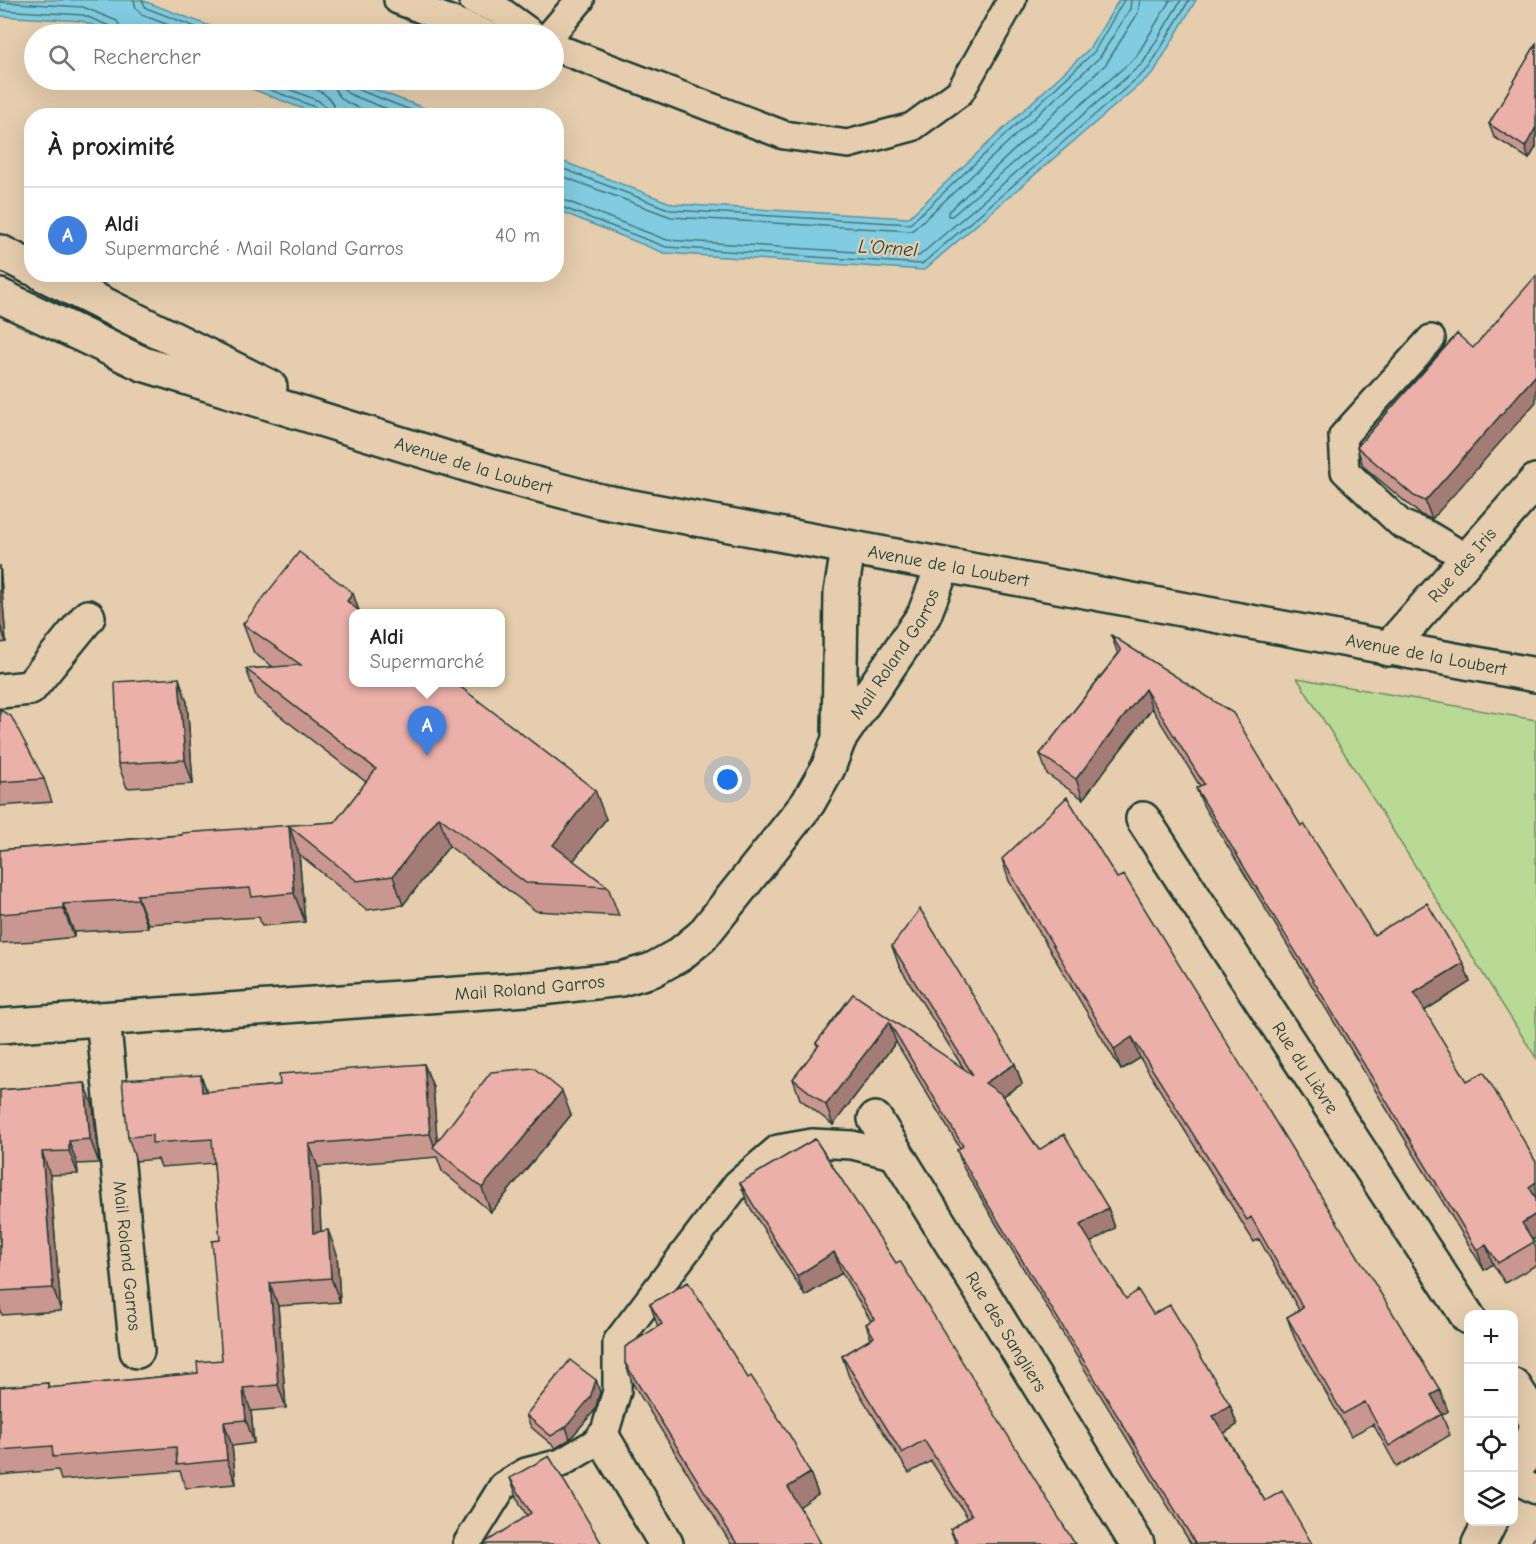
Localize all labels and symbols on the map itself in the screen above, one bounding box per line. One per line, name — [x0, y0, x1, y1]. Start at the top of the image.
water label: L'Ornel — [858, 234, 919, 262]
street label: Avenue de la Loubert — [392, 432, 555, 499]
street label: Rue des Iris — [1423, 523, 1501, 607]
street label: Avenue de la Loubert — [866, 541, 1031, 591]
street label: Mail Roland Garros — [845, 586, 943, 723]
street label: Avenue de la Loubert — [1344, 629, 1509, 680]
pin: A — [408, 706, 446, 756]
your location — [713, 765, 742, 794]
street label: Mail Roland Garros — [454, 970, 606, 1005]
street label: Rue du Lièvre — [1268, 1018, 1343, 1118]
street label: Mail Roland Garros — [109, 1180, 145, 1332]
street label: Rue des Sangliers — [961, 1268, 1051, 1396]

